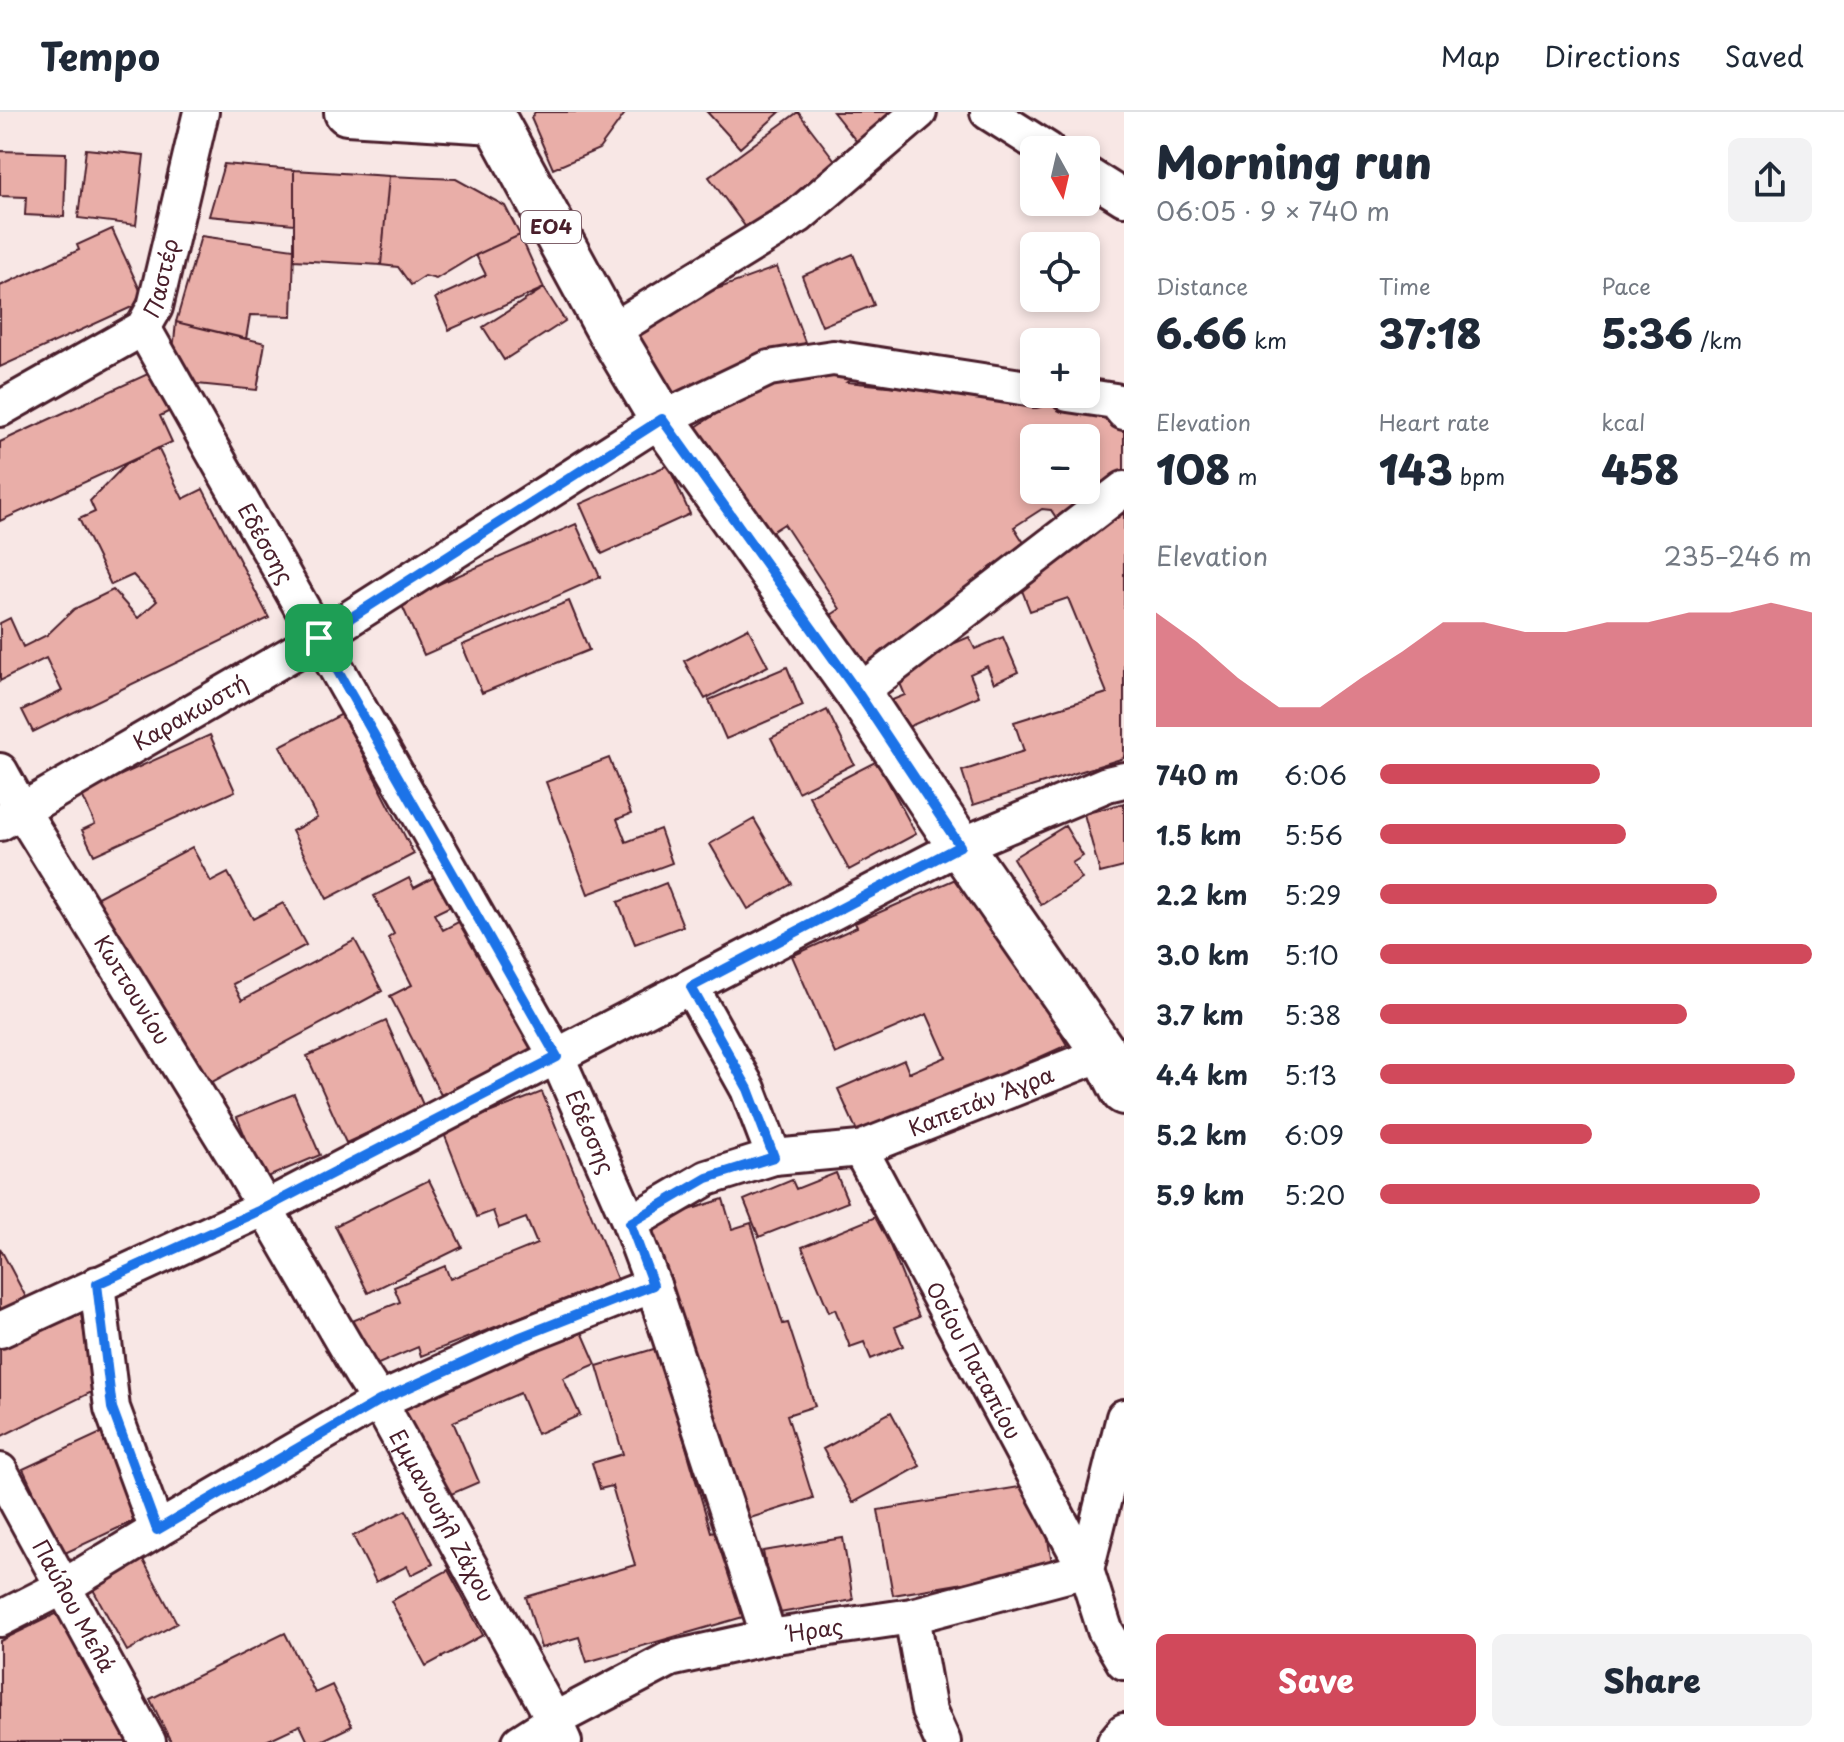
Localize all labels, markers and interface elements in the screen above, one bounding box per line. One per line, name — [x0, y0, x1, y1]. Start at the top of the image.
text: Tempo — [40, 27, 160, 84]
text: Map — [1441, 34, 1500, 77]
text: Directions — [1544, 34, 1681, 77]
text: Saved — [1725, 34, 1804, 77]
text: Morning run — [1156, 128, 1432, 194]
north arrow — [1020, 136, 1100, 216]
map controls — [1020, 136, 1100, 504]
button: share — [1728, 138, 1812, 222]
text: 06:05 · 9 × 740 m — [1156, 191, 1390, 230]
road number: ΕΟ4 — [521, 211, 581, 243]
button: locate — [1020, 232, 1100, 312]
street label: Παστέρ — [134, 235, 186, 324]
text: Distance — [1156, 269, 1248, 302]
text: Time — [1379, 269, 1431, 302]
text: Pace — [1601, 269, 1651, 302]
text: 6.66 — [1156, 302, 1247, 363]
text: 37:18 — [1379, 302, 1482, 363]
text: 5:36 — [1601, 302, 1693, 363]
text: km — [1247, 323, 1287, 356]
text: /km — [1693, 323, 1742, 356]
button: + — [1020, 328, 1100, 408]
text: Elevation — [1156, 405, 1251, 438]
text: Heart rate — [1379, 405, 1490, 438]
text: kcal — [1601, 405, 1645, 438]
button: − — [1020, 424, 1100, 504]
text: 108 — [1156, 438, 1230, 499]
text: 143 — [1379, 438, 1453, 499]
text: 458 — [1601, 438, 1679, 499]
text: m — [1230, 459, 1257, 492]
text: bpm — [1453, 459, 1505, 492]
street label: Εδέσσης — [231, 496, 303, 590]
text: Elevation — [1156, 536, 1268, 575]
text: 235–246 m — [1664, 536, 1812, 575]
pin — [285, 604, 353, 672]
icon: arrive — [297, 616, 341, 660]
street label: Καρακωστή — [126, 665, 253, 758]
text: 740 m — [1156, 755, 1239, 794]
text: 6:06 — [1284, 755, 1347, 794]
text: 1.5 km — [1156, 815, 1242, 854]
text: 5:56 — [1284, 815, 1343, 854]
text: 2.2 km — [1156, 875, 1247, 914]
text: 5:29 — [1284, 875, 1341, 914]
street label: Κωττουνίου — [87, 928, 180, 1050]
text: 3.0 km — [1156, 935, 1249, 974]
text: 5:10 — [1284, 935, 1339, 974]
text: 3.7 km — [1156, 995, 1244, 1034]
text: 5:38 — [1284, 995, 1342, 1034]
text: 4.4 km — [1156, 1055, 1248, 1094]
text: 5:13 — [1284, 1055, 1337, 1094]
street label: Καπετάν Άγρα — [903, 1056, 1058, 1143]
street label: Εδέσσης — [558, 1084, 624, 1178]
text: 5.2 km — [1156, 1115, 1247, 1154]
text: 6:09 — [1284, 1115, 1344, 1154]
text: 5.9 km — [1156, 1175, 1245, 1214]
text: 5:20 — [1284, 1175, 1345, 1214]
street label: Οσίου Παταπίου — [919, 1275, 1031, 1445]
street label: Εμμανουήλ Ζάχου — [382, 1423, 504, 1607]
street label: Παύλου Μελά — [25, 1533, 125, 1678]
street label: Ήρας — [783, 1608, 845, 1649]
button: Save — [1156, 1634, 1476, 1726]
button: Share — [1492, 1634, 1812, 1726]

